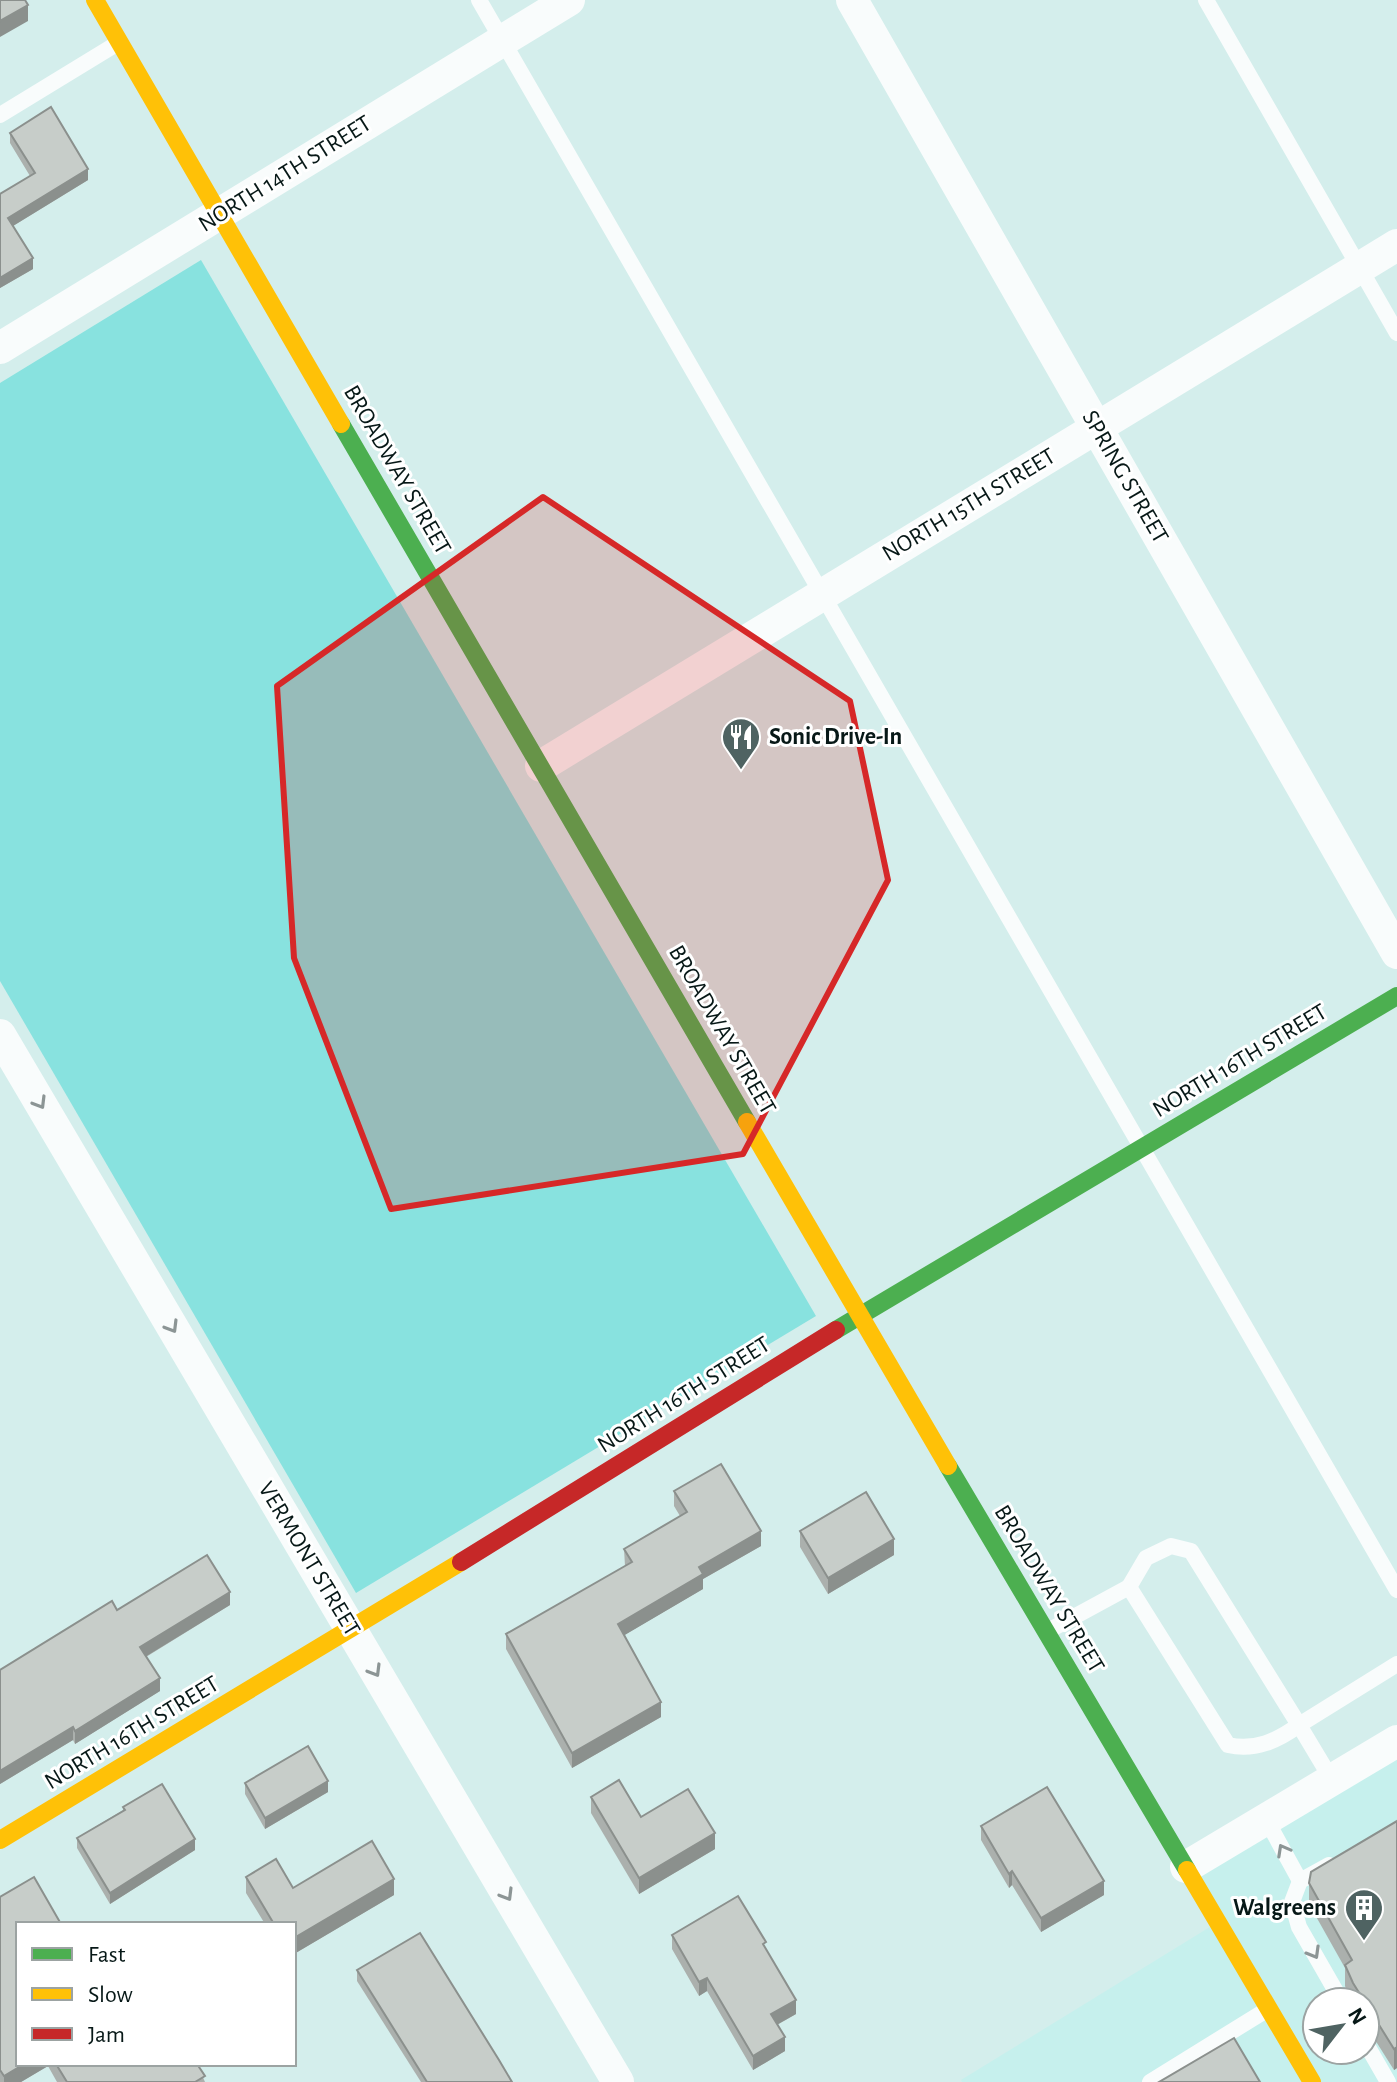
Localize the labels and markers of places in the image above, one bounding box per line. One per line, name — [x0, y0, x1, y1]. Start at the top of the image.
restaurant icon: Sonic Drive-In — [720, 716, 762, 771]
place label: Sonic Drive-In — [769, 725, 902, 749]
building icon: Walgreens — [1343, 1887, 1385, 1942]
place label: Walgreens — [1233, 1896, 1336, 1920]

